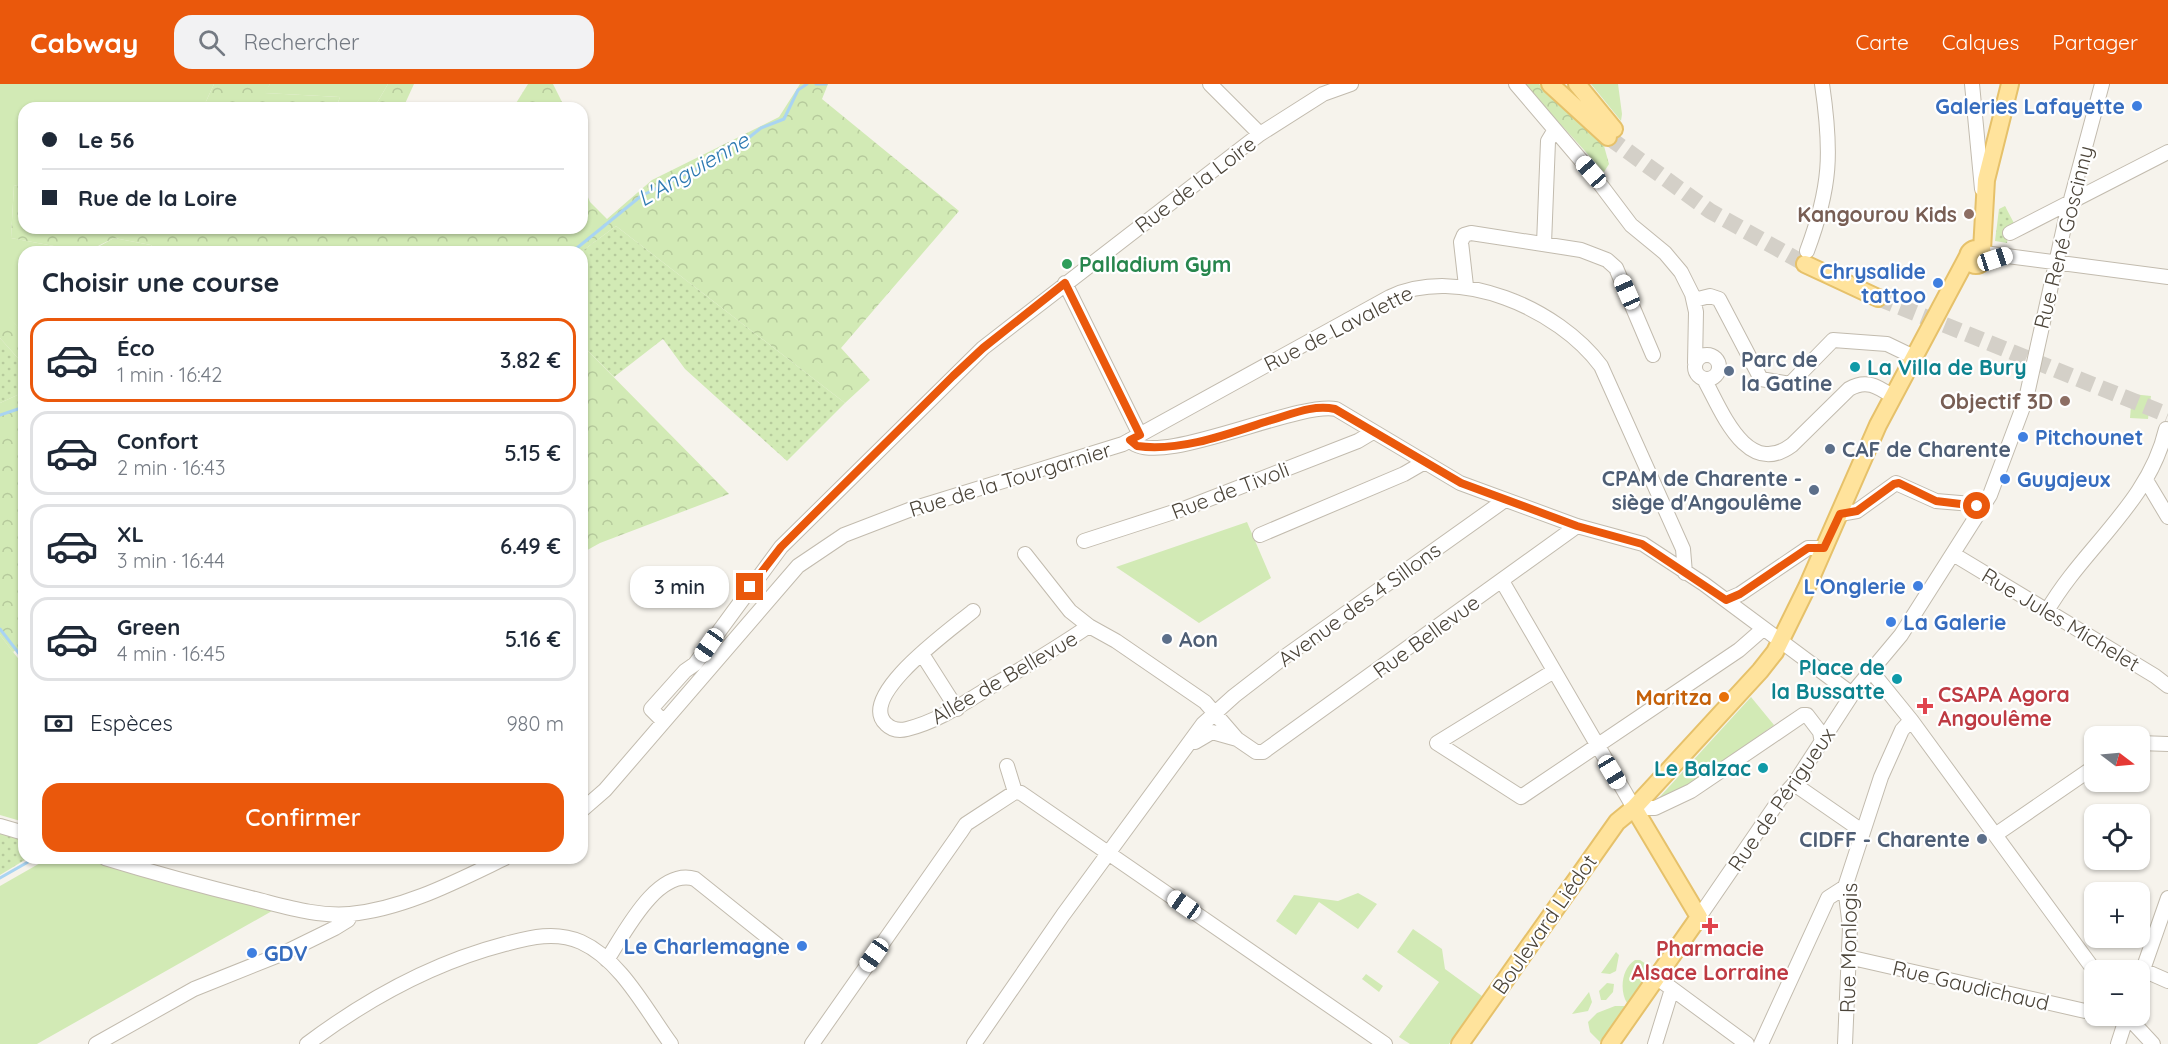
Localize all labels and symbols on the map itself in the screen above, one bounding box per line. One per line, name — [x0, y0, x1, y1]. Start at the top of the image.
place label: Galeries Lafayette — [1935, 93, 2125, 119]
marker: Galeries Lafayette — [2130, 99, 2144, 113]
water label: L'Anguienne — [632, 125, 755, 212]
street label: Rue de la Loire — [1129, 130, 1261, 238]
street label: Rue René Goscinny — [2028, 143, 2098, 331]
car — [1572, 153, 1610, 191]
place label: Kangourou Kids — [1797, 201, 1957, 227]
marker: Kangourou Kids — [1962, 207, 1976, 221]
car — [1975, 245, 2015, 273]
place label: Palladium Gym — [1079, 251, 1231, 277]
marker: Palladium Gym — [1060, 257, 1074, 271]
place label: Chrysalide tattoo — [1820, 258, 1926, 308]
car — [1611, 272, 1643, 312]
marker: Chrysalide tattoo — [1931, 276, 1945, 290]
street label: Rue de Lavalette — [1259, 279, 1417, 377]
place label: Parc de la Gatine — [1741, 346, 1832, 396]
place label: La Villa de Bury — [1867, 354, 2026, 380]
marker: La Villa de Bury — [1848, 360, 1862, 374]
marker: Parc de la Gatine — [1722, 364, 1736, 378]
place label: Objectif 3D — [1940, 388, 2053, 414]
marker: Objectif 3D — [2058, 394, 2072, 408]
place label: Pitchounet — [2035, 424, 2143, 450]
marker: Pitchounet — [2016, 430, 2030, 444]
street label: Rue de la Tourgarnier — [906, 436, 1114, 522]
place label: CAF de Charente — [1842, 436, 2011, 462]
marker: CAF de Charente — [1823, 442, 1837, 456]
street label: Rue de Tivoli — [1167, 456, 1293, 524]
place label: CPAM de Charente - siège d'Angoulême — [1602, 465, 1802, 515]
place label: Guyajeux — [2017, 466, 2110, 492]
marker: Guyajeux — [1998, 472, 2012, 486]
marker: CPAM de Charente - siège d'Angoulême — [1807, 483, 1821, 497]
route start — [1963, 492, 1990, 519]
street label: Avenue des 4 Sillons — [1272, 536, 1446, 672]
street label: Rue Jules Michelet — [1977, 562, 2145, 676]
callout: 3 min — [630, 566, 729, 608]
route end — [736, 573, 763, 600]
place label: L'Onglerie — [1804, 573, 1906, 599]
marker: L'Onglerie — [1911, 579, 1925, 593]
street label: Rue Bellevue — [1368, 589, 1484, 683]
place label: La Galerie — [1903, 609, 2006, 635]
marker: La Galerie — [1884, 615, 1898, 629]
car — [691, 625, 727, 665]
street label: Allée de Bellevue — [926, 625, 1082, 729]
place label: Aon — [1179, 626, 1218, 652]
marker: Aon — [1160, 632, 1174, 646]
place label: Place de la Bussatte — [1771, 654, 1885, 704]
marker: Place de la Bussatte — [1890, 672, 1904, 686]
place label: CSAPA Agora Angoulême — [1938, 681, 2070, 731]
place label: Maritza — [1636, 684, 1712, 710]
marker: Maritza — [1717, 690, 1731, 704]
marker: CSAPA Agora Angoulême — [1916, 697, 1934, 715]
street label: Rue de Périgueux — [1722, 722, 1840, 876]
north arrow — [2084, 726, 2150, 792]
car — [1595, 752, 1629, 792]
place label: Le Balzac — [1654, 755, 1751, 781]
marker: Le Balzac — [1756, 761, 1770, 775]
place label: CIDFF - Charente — [1799, 826, 1970, 852]
marker: CIDFF - Charente — [1975, 832, 1989, 846]
street label: Boulevard Liédot — [1486, 849, 1602, 999]
street label: Rue Monlogis — [1834, 883, 1862, 1013]
car — [1164, 887, 1204, 923]
marker: Pharmacie Alsace Lorraine — [1703, 919, 1717, 933]
place label: Le Charlemagne — [623, 933, 790, 959]
car — [856, 935, 892, 975]
place label: Pharmacie Alsace Lorraine — [1631, 935, 1789, 985]
marker: Le Charlemagne — [795, 939, 809, 953]
place label: GDV — [264, 940, 308, 966]
marker: GDV — [245, 946, 259, 960]
street label: Rue Gaudichaud — [1890, 954, 2052, 1016]

